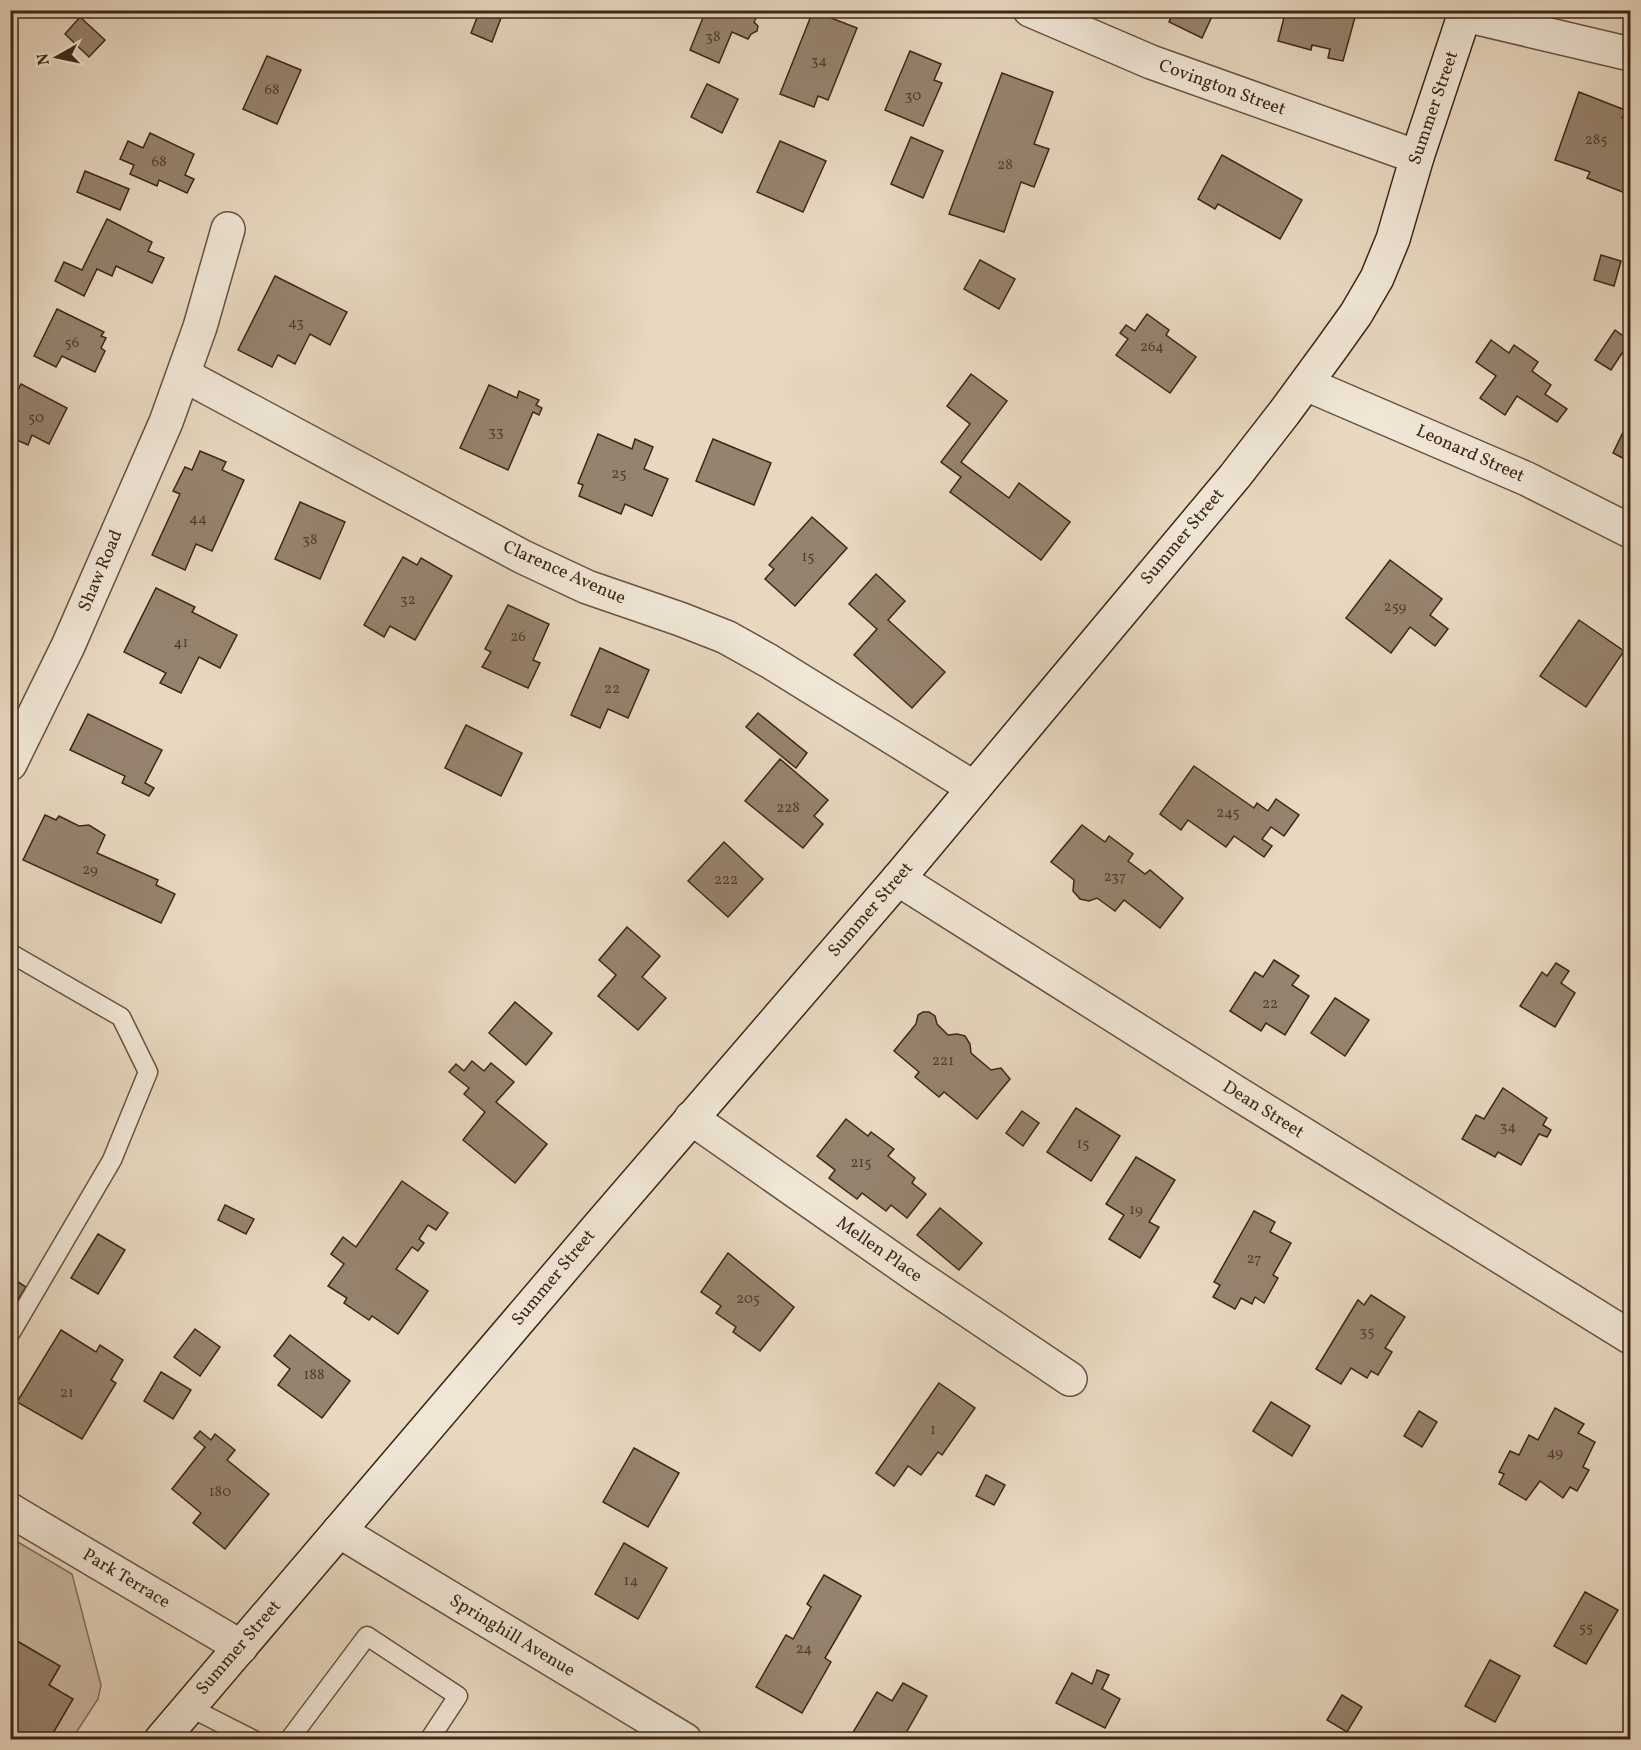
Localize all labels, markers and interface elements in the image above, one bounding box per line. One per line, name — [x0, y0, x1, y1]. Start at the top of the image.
north arrow — [27, 27, 87, 87]
house number: 38 — [705, 27, 721, 48]
street label: Summer Street — [1403, 48, 1465, 168]
text: N — [32, 51, 56, 66]
house number: 34 — [811, 51, 827, 72]
street label: Covington Street — [1155, 53, 1289, 123]
house number: 68 — [264, 80, 280, 101]
house number: 30 — [905, 86, 921, 107]
house number: 285 — [1585, 130, 1607, 151]
house number: 68 — [151, 152, 167, 173]
house number: 28 — [997, 155, 1013, 176]
house number: 43 — [288, 313, 304, 334]
house number: 56 — [65, 333, 79, 354]
house number: 264 — [1140, 337, 1164, 358]
house number: 50 — [28, 408, 44, 429]
street label: Leonard Street — [1412, 419, 1528, 489]
house number: 33 — [488, 422, 504, 443]
house number: 25 — [611, 464, 627, 485]
street label: Summer Street — [1135, 483, 1231, 591]
house number: 44 — [189, 509, 207, 530]
street label: Shaw Road — [73, 526, 129, 616]
house number: 38 — [302, 530, 318, 551]
street label: Clarence Avenue — [499, 535, 629, 611]
house number: 15 — [801, 547, 815, 568]
house number: 32 — [400, 590, 416, 611]
house number: 259 — [1384, 597, 1407, 618]
house number: 26 — [510, 627, 526, 648]
house number: 41 — [174, 633, 188, 654]
house number: 22 — [604, 679, 620, 700]
house number: 228 — [776, 798, 800, 819]
house number: 245 — [1216, 803, 1240, 824]
street label: Summer Street — [823, 857, 919, 963]
house number: 29 — [82, 860, 98, 881]
house number: 237 — [1104, 867, 1126, 888]
house number: 222 — [714, 870, 738, 891]
house number: 22 — [1262, 994, 1278, 1015]
house number: 221 — [932, 1051, 954, 1072]
street label: Dean Street — [1217, 1075, 1309, 1145]
house number: 34 — [1500, 1117, 1516, 1138]
house number: 15 — [1076, 1134, 1090, 1155]
house number: 215 — [850, 1153, 872, 1174]
house number: 19 — [1129, 1200, 1143, 1221]
street label: Mellen Place — [831, 1211, 927, 1289]
street label: Summer Street — [506, 1224, 602, 1332]
house number: 27 — [1247, 1249, 1261, 1270]
house number: 205 — [736, 1289, 760, 1310]
house number: 35 — [1360, 1322, 1374, 1343]
house number: 188 — [303, 1365, 325, 1386]
house number: 21 — [60, 1383, 74, 1404]
house number: 1 — [930, 1420, 936, 1441]
house number: 49 — [1547, 1443, 1563, 1464]
house number: 180 — [209, 1482, 231, 1503]
street label: Park Terrace — [77, 1543, 175, 1615]
house number: 14 — [624, 1571, 638, 1592]
street label: Springhill Avenue — [444, 1589, 580, 1683]
street label: Summer Street — [191, 1595, 287, 1701]
house number: 55 — [1579, 1618, 1593, 1639]
house number: 24 — [796, 1639, 812, 1660]

